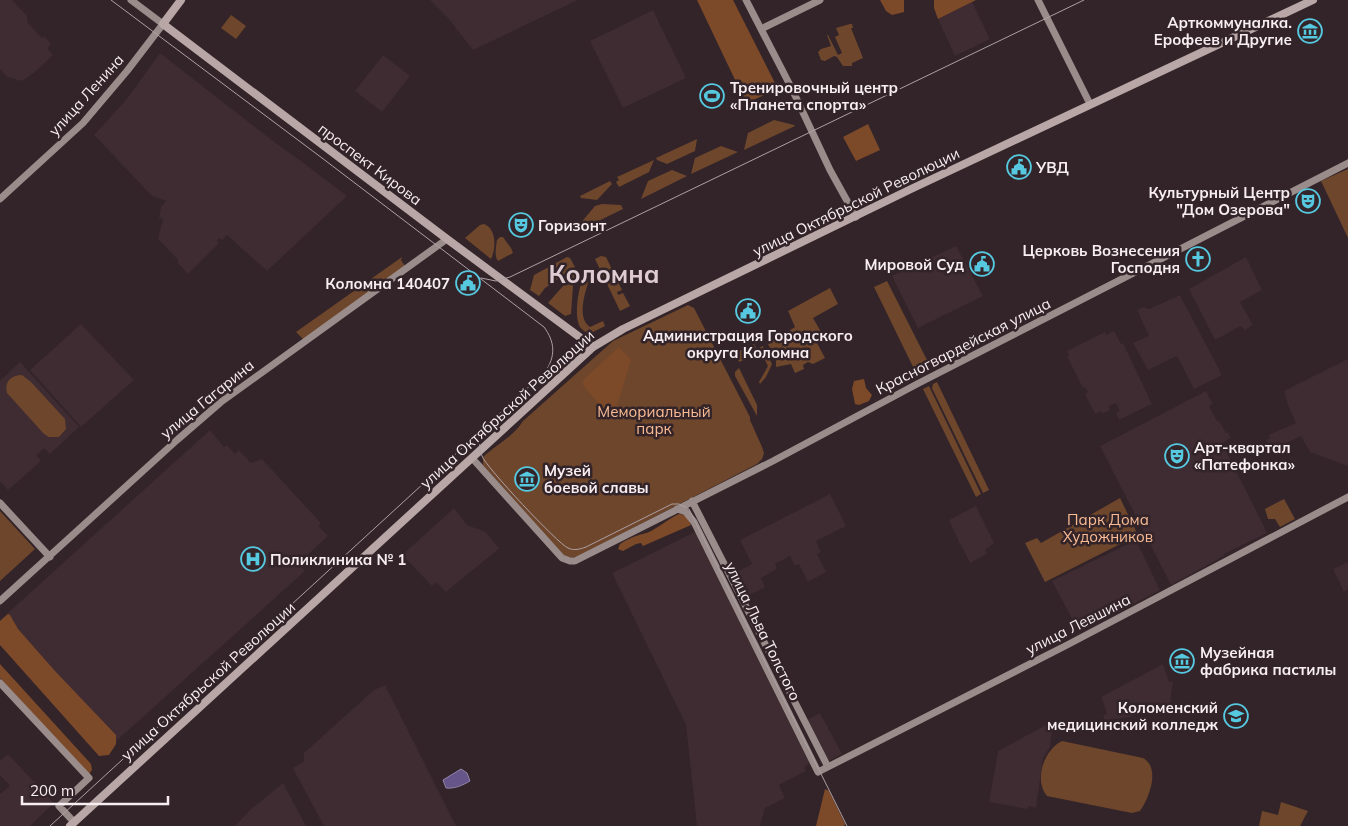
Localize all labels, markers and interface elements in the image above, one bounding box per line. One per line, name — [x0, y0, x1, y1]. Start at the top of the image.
place label: Арткоммуналка. Ерофеев и Другие — [1154, 13, 1292, 49]
museum icon: Арткоммуналка. Ерофеев и Другие — [1297, 18, 1323, 44]
street label: улица Ленина — [44, 50, 128, 140]
place label: Тренировочный центр «Планета спорта» — [730, 78, 898, 114]
sports icon: Тренировочный центр «Планета спорта» — [699, 83, 725, 109]
street label: проспект Кирова — [315, 119, 425, 209]
street label: улица Октябрьской Революции — [749, 143, 963, 261]
public building icon: УВД — [1006, 154, 1032, 180]
place label: УВД — [1035, 158, 1069, 177]
place label: Культурный Центр "Дом Озерова" — [1149, 183, 1290, 219]
theatre icon: Культурный Центр "Дом Озерова" — [1295, 188, 1321, 214]
theatre icon: Горизонт — [508, 212, 534, 238]
place label: Горизонт — [538, 216, 607, 235]
place label: Церковь Вознесения Господня — [1023, 241, 1180, 277]
church icon: Церковь Вознесения Господня — [1185, 246, 1211, 272]
public building icon: Мировой Суд — [969, 251, 995, 277]
place label: Мировой Суд — [864, 255, 964, 274]
district label: Коломна — [548, 258, 660, 289]
public building icon: Коломна 140407 — [455, 270, 481, 296]
place label: Коломна 140407 — [325, 274, 450, 293]
street label: Красногвардейская улица — [872, 294, 1054, 398]
public building icon: Администрация Городского округа Коломна — [735, 298, 761, 324]
street label: улица Октябрьской Революции — [416, 326, 598, 492]
place label: Администрация Городского округа Коломна — [643, 326, 853, 362]
street label: улица Гагарина — [156, 355, 258, 443]
park label: Мемориальный парк — [597, 402, 711, 438]
place label: Арт-квартал «Патефонка» — [1194, 438, 1295, 474]
theatre icon: Арт-квартал «Патефонка» — [1164, 443, 1190, 469]
place label: Музей боевой славы — [544, 461, 649, 497]
museum icon: Музей боевой славы — [514, 466, 540, 492]
park label: Парк Дома Художников — [1063, 510, 1153, 546]
hospital icon: Поликлиника № 1 — [240, 546, 266, 572]
place label: Поликлиника № 1 — [270, 550, 406, 569]
street label: улица Льва Толстого — [721, 558, 805, 704]
street label: улица Левшина — [1022, 589, 1134, 659]
street label: улица Октябрьской Революции — [117, 598, 299, 764]
place label: Музейная фабрика пастилы — [1200, 643, 1336, 679]
museum icon: Музейная фабрика пастилы — [1169, 648, 1195, 674]
place label: Коломенский медицинский колледж — [1047, 698, 1218, 734]
school or university icon: Коломенский медицинский колледж — [1223, 703, 1249, 729]
scale bar — [22, 774, 169, 806]
text: 200 m — [30, 781, 74, 800]

